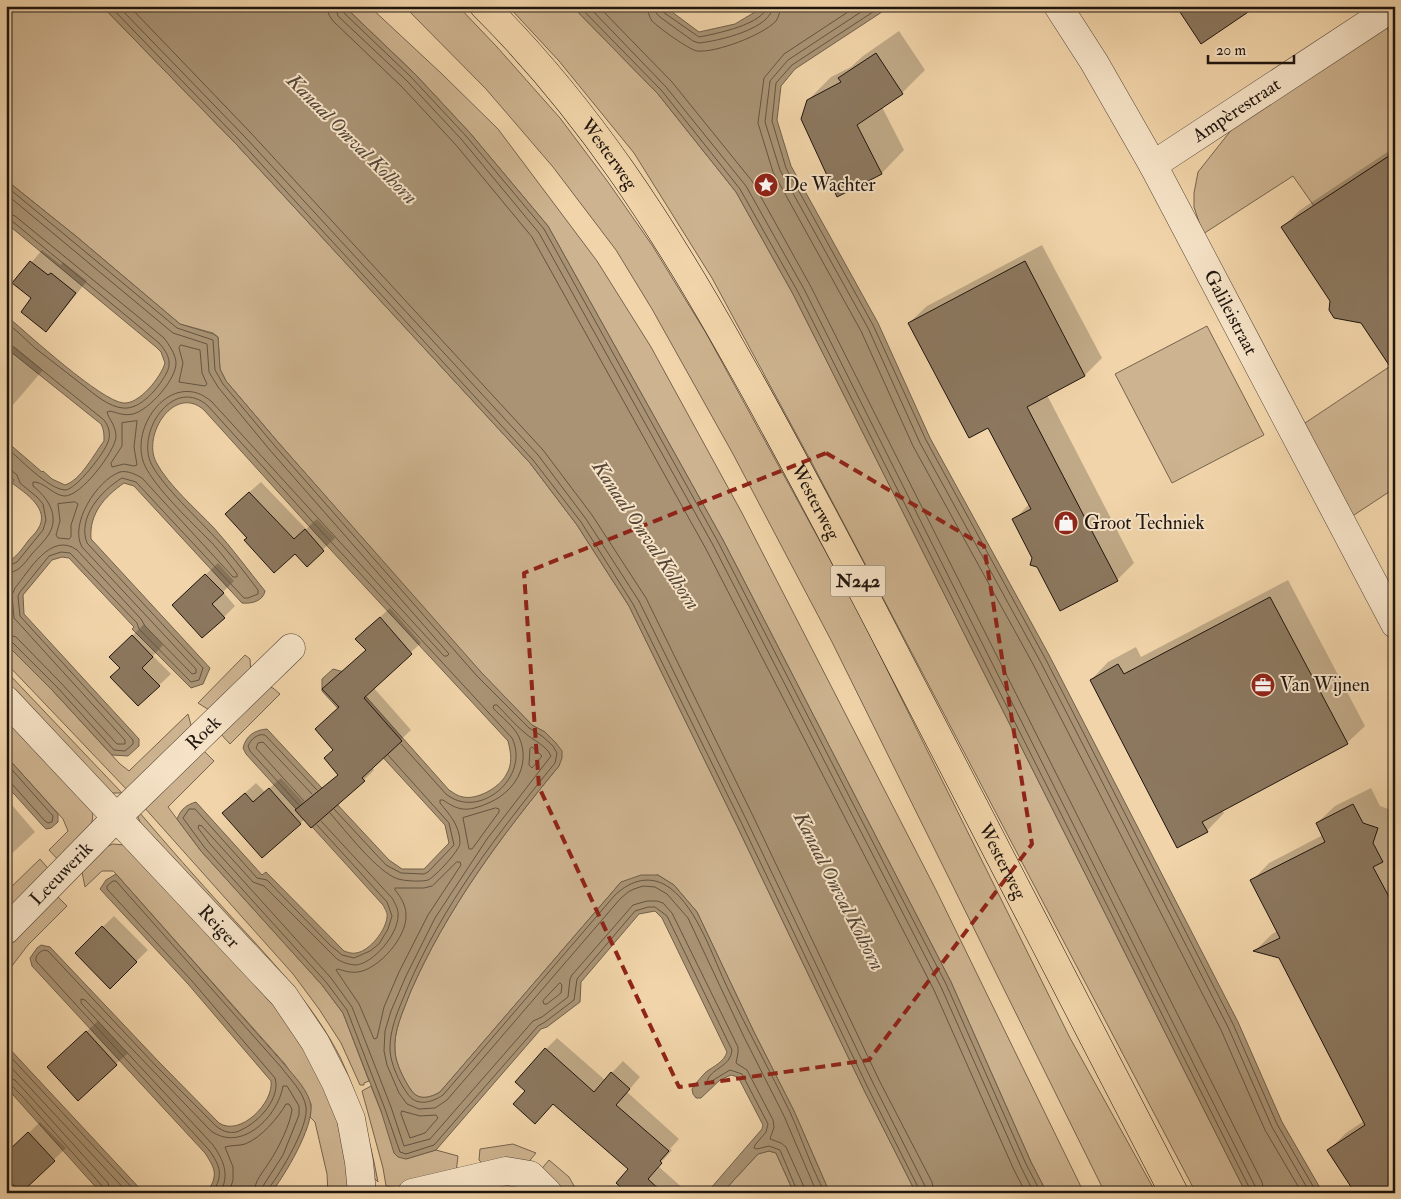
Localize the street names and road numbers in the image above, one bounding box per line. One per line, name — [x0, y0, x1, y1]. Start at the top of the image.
street label: Ampèrestraat — [1187, 72, 1285, 148]
street label: Westerweg — [575, 113, 643, 195]
street label: Galileistraat — [1198, 266, 1263, 359]
street label: Westerweg — [785, 459, 846, 544]
road number: N242 — [830, 566, 886, 596]
street label: Roek — [181, 711, 226, 755]
street label: Westerweg — [973, 818, 1032, 904]
street label: Leeuwerik — [25, 837, 98, 911]
street label: Reiger — [193, 900, 245, 953]

